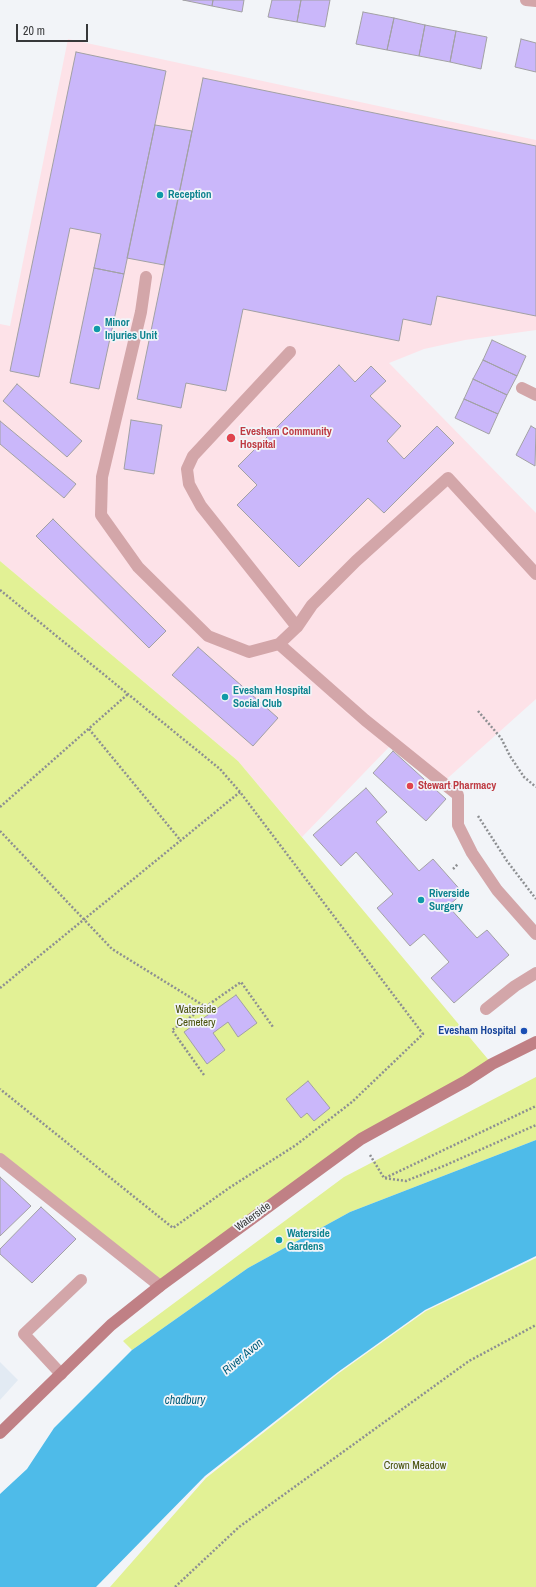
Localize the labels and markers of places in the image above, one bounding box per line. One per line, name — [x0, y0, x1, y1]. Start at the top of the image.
place label: Reception — [168, 188, 212, 202]
marker: Reception — [155, 190, 165, 200]
place label: Minor Injuries Unit — [105, 316, 157, 342]
marker: Minor Injuries Unit — [92, 324, 102, 334]
place label: Evesham Community Hospital — [240, 425, 332, 451]
marker: Evesham Community Hospital — [225, 432, 237, 444]
place label: Evesham Hospital Social Club — [233, 684, 311, 710]
marker: Evesham Hospital Social Club — [220, 692, 230, 702]
place label: Stewart Pharmacy — [418, 779, 496, 793]
marker: Stewart Pharmacy — [405, 781, 415, 791]
place label: Riverside Surgery — [429, 887, 470, 913]
marker: Riverside Surgery — [416, 895, 426, 905]
place label: Evesham Hospital — [438, 1024, 516, 1038]
marker: Evesham Hospital — [519, 1026, 529, 1036]
place label: Waterside Gardens — [287, 1227, 330, 1253]
marker: Waterside Gardens — [274, 1235, 284, 1245]

